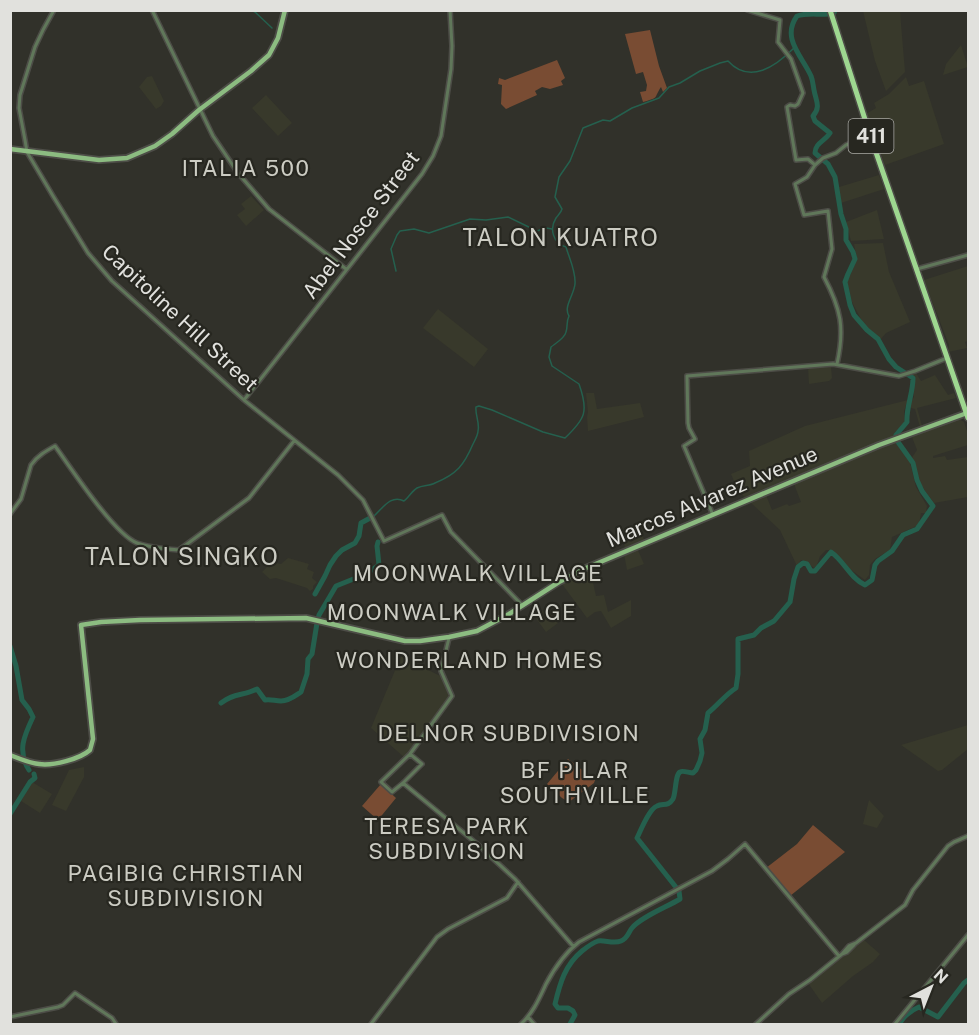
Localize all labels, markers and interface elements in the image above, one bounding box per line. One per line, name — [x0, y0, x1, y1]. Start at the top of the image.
road number: 411 — [848, 119, 894, 153]
street label: Abel Nosce Street — [297, 146, 424, 303]
district label: ITALIA 500 — [182, 155, 310, 181]
district label: TALON KUATRO — [463, 223, 659, 251]
street label: Capitoline Hill Street — [97, 239, 264, 396]
street label: Marcos Alvarez Avenue — [603, 441, 821, 552]
district label: TALON SINGKO — [85, 542, 279, 570]
district label: MOONWALK VILLAGE — [353, 560, 603, 586]
district label: MOONWALK VILLAGE — [327, 599, 577, 625]
district label: WONDERLAND HOMES — [336, 647, 604, 673]
district label: DELNOR SUBDIVISION — [378, 720, 640, 746]
district label: BF PILAR SOUTHVILLE — [500, 757, 650, 808]
district label: TERESA PARK SUBDIVISION — [364, 813, 530, 864]
district label: PAGIBIG CHRISTIAN SUBDIVISION — [68, 860, 304, 911]
north arrow — [901, 957, 961, 1017]
text: N — [930, 965, 952, 987]

